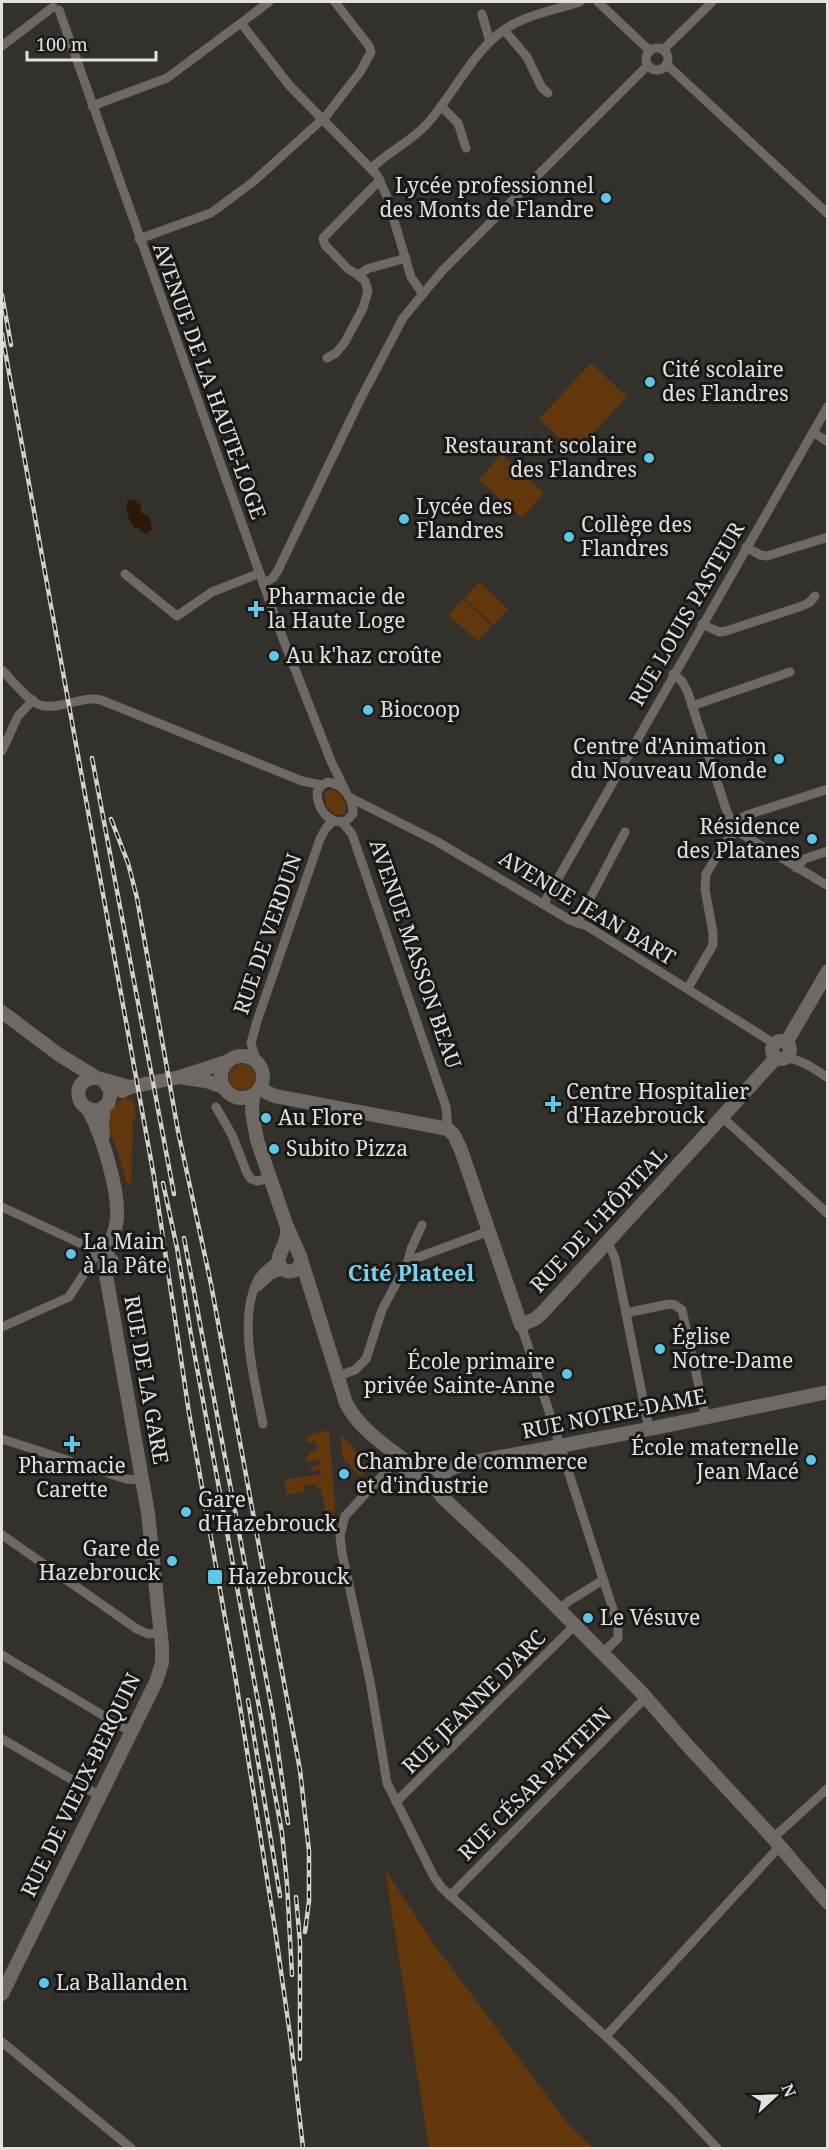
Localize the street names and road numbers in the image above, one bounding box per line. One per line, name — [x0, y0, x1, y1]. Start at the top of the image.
street label: AVENUE DE LA HAUTE-LOGE — [147, 238, 273, 523]
street label: RUE LOUIS PASTEUR — [622, 516, 750, 710]
street label: AVENUE MASSON BEAU — [364, 835, 468, 1072]
street label: AVENUE JEAN BART — [494, 843, 681, 971]
street label: RUE DE VERDUN — [226, 850, 308, 1018]
street label: RUE DE L'HÔPITAL — [523, 1140, 673, 1298]
street label: RUE DE LA GARE — [118, 1293, 176, 1466]
street label: RUE NOTRE-DAME — [519, 1381, 708, 1445]
street label: RUE JEANNE D'ARC — [395, 1623, 551, 1779]
street label: RUE DE VIEUX-BERQUIN — [14, 1668, 147, 1901]
street label: RUE CÉSAR PATTEIN — [452, 1701, 617, 1866]

